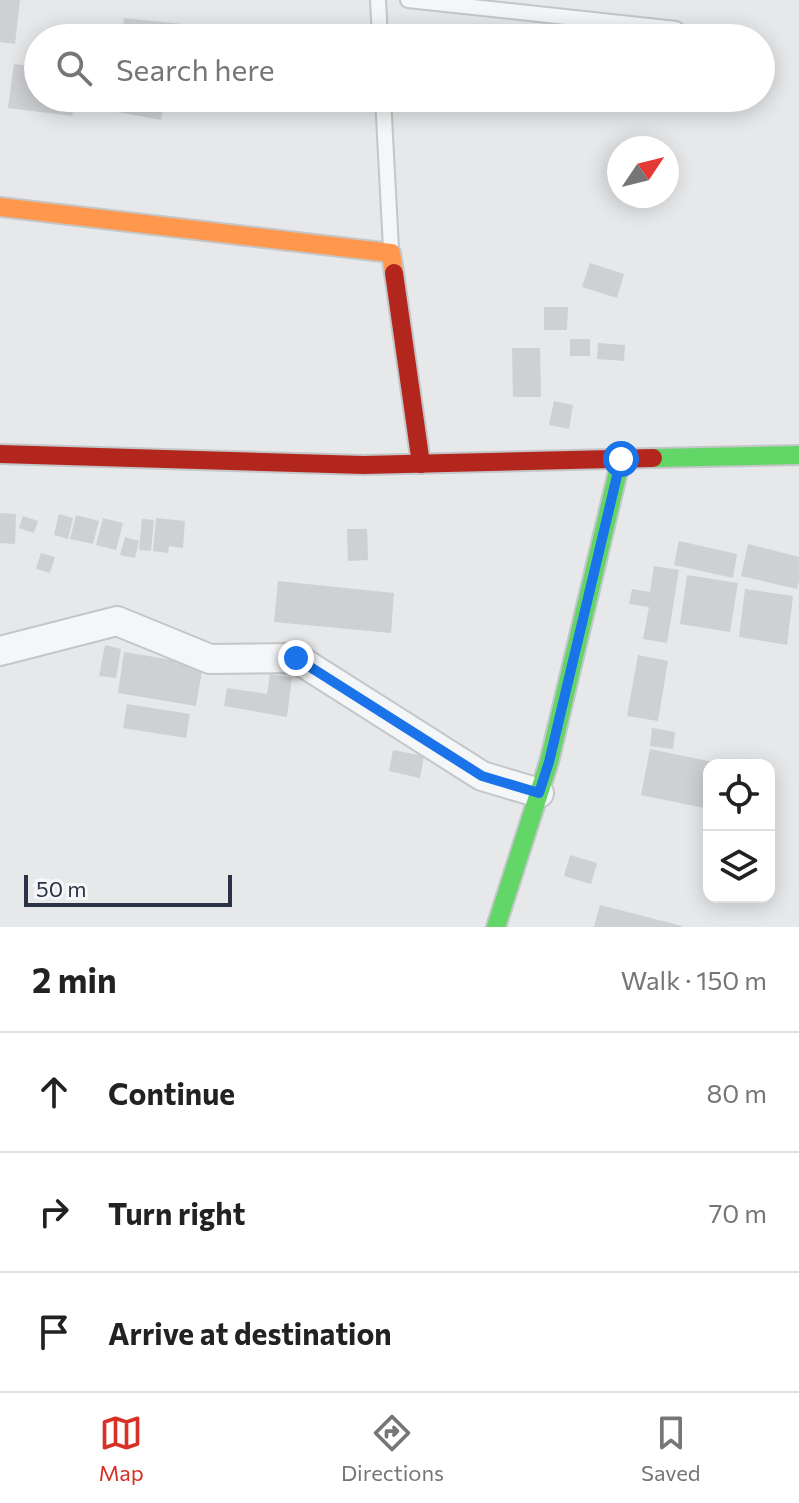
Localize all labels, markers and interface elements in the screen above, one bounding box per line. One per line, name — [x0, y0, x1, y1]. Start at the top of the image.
search box — [24, 24, 775, 112]
icon: search — [52, 46, 96, 90]
text: Search here — [116, 50, 275, 87]
north arrow — [607, 136, 679, 208]
route start — [603, 441, 639, 477]
route end — [278, 640, 314, 676]
map controls — [703, 759, 775, 903]
button: locate — [703, 759, 775, 831]
button: layers — [703, 831, 775, 903]
scale bar — [24, 871, 232, 907]
text: 50 m — [36, 875, 86, 902]
text: 2 min — [32, 958, 117, 1000]
text: Walk · 150 m — [621, 964, 767, 995]
icon: ahead — [32, 1070, 76, 1114]
text: Continue — [108, 1074, 235, 1111]
text: 80 m — [707, 1077, 767, 1108]
icon: right — [32, 1190, 76, 1234]
text: Turn right — [108, 1194, 245, 1231]
text: 70 m — [709, 1197, 767, 1228]
icon: arrive — [32, 1310, 76, 1354]
text: Arrive at destination — [108, 1314, 392, 1351]
tab: Map — [99, 1411, 144, 1486]
tab: Directions — [341, 1411, 444, 1486]
tab: Saved — [641, 1411, 700, 1486]

